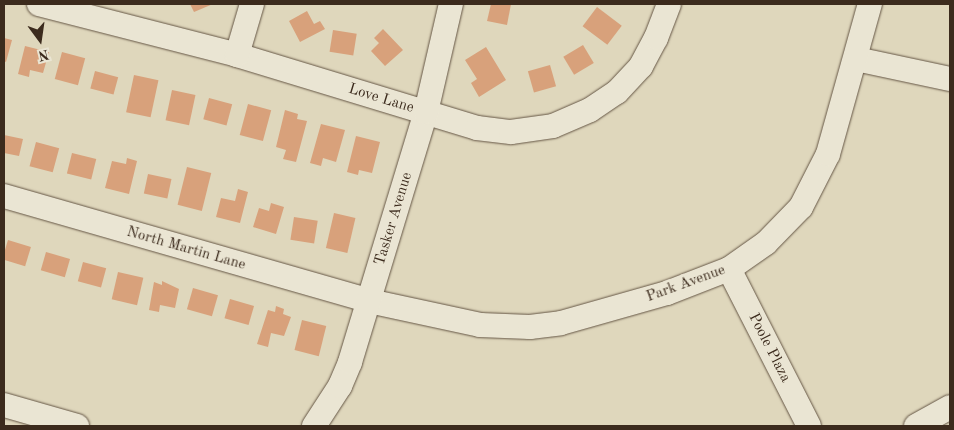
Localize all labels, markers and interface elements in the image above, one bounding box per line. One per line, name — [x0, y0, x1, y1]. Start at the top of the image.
north arrow — [15, 15, 65, 65]
text: N — [37, 46, 51, 63]
street label: Love Lane — [346, 81, 416, 117]
street label: Tasker Avenue — [371, 170, 417, 268]
street label: North Martin Lane — [124, 223, 248, 275]
street label: Park Avenue — [644, 261, 728, 307]
street label: Poole Plaza — [744, 310, 794, 386]

